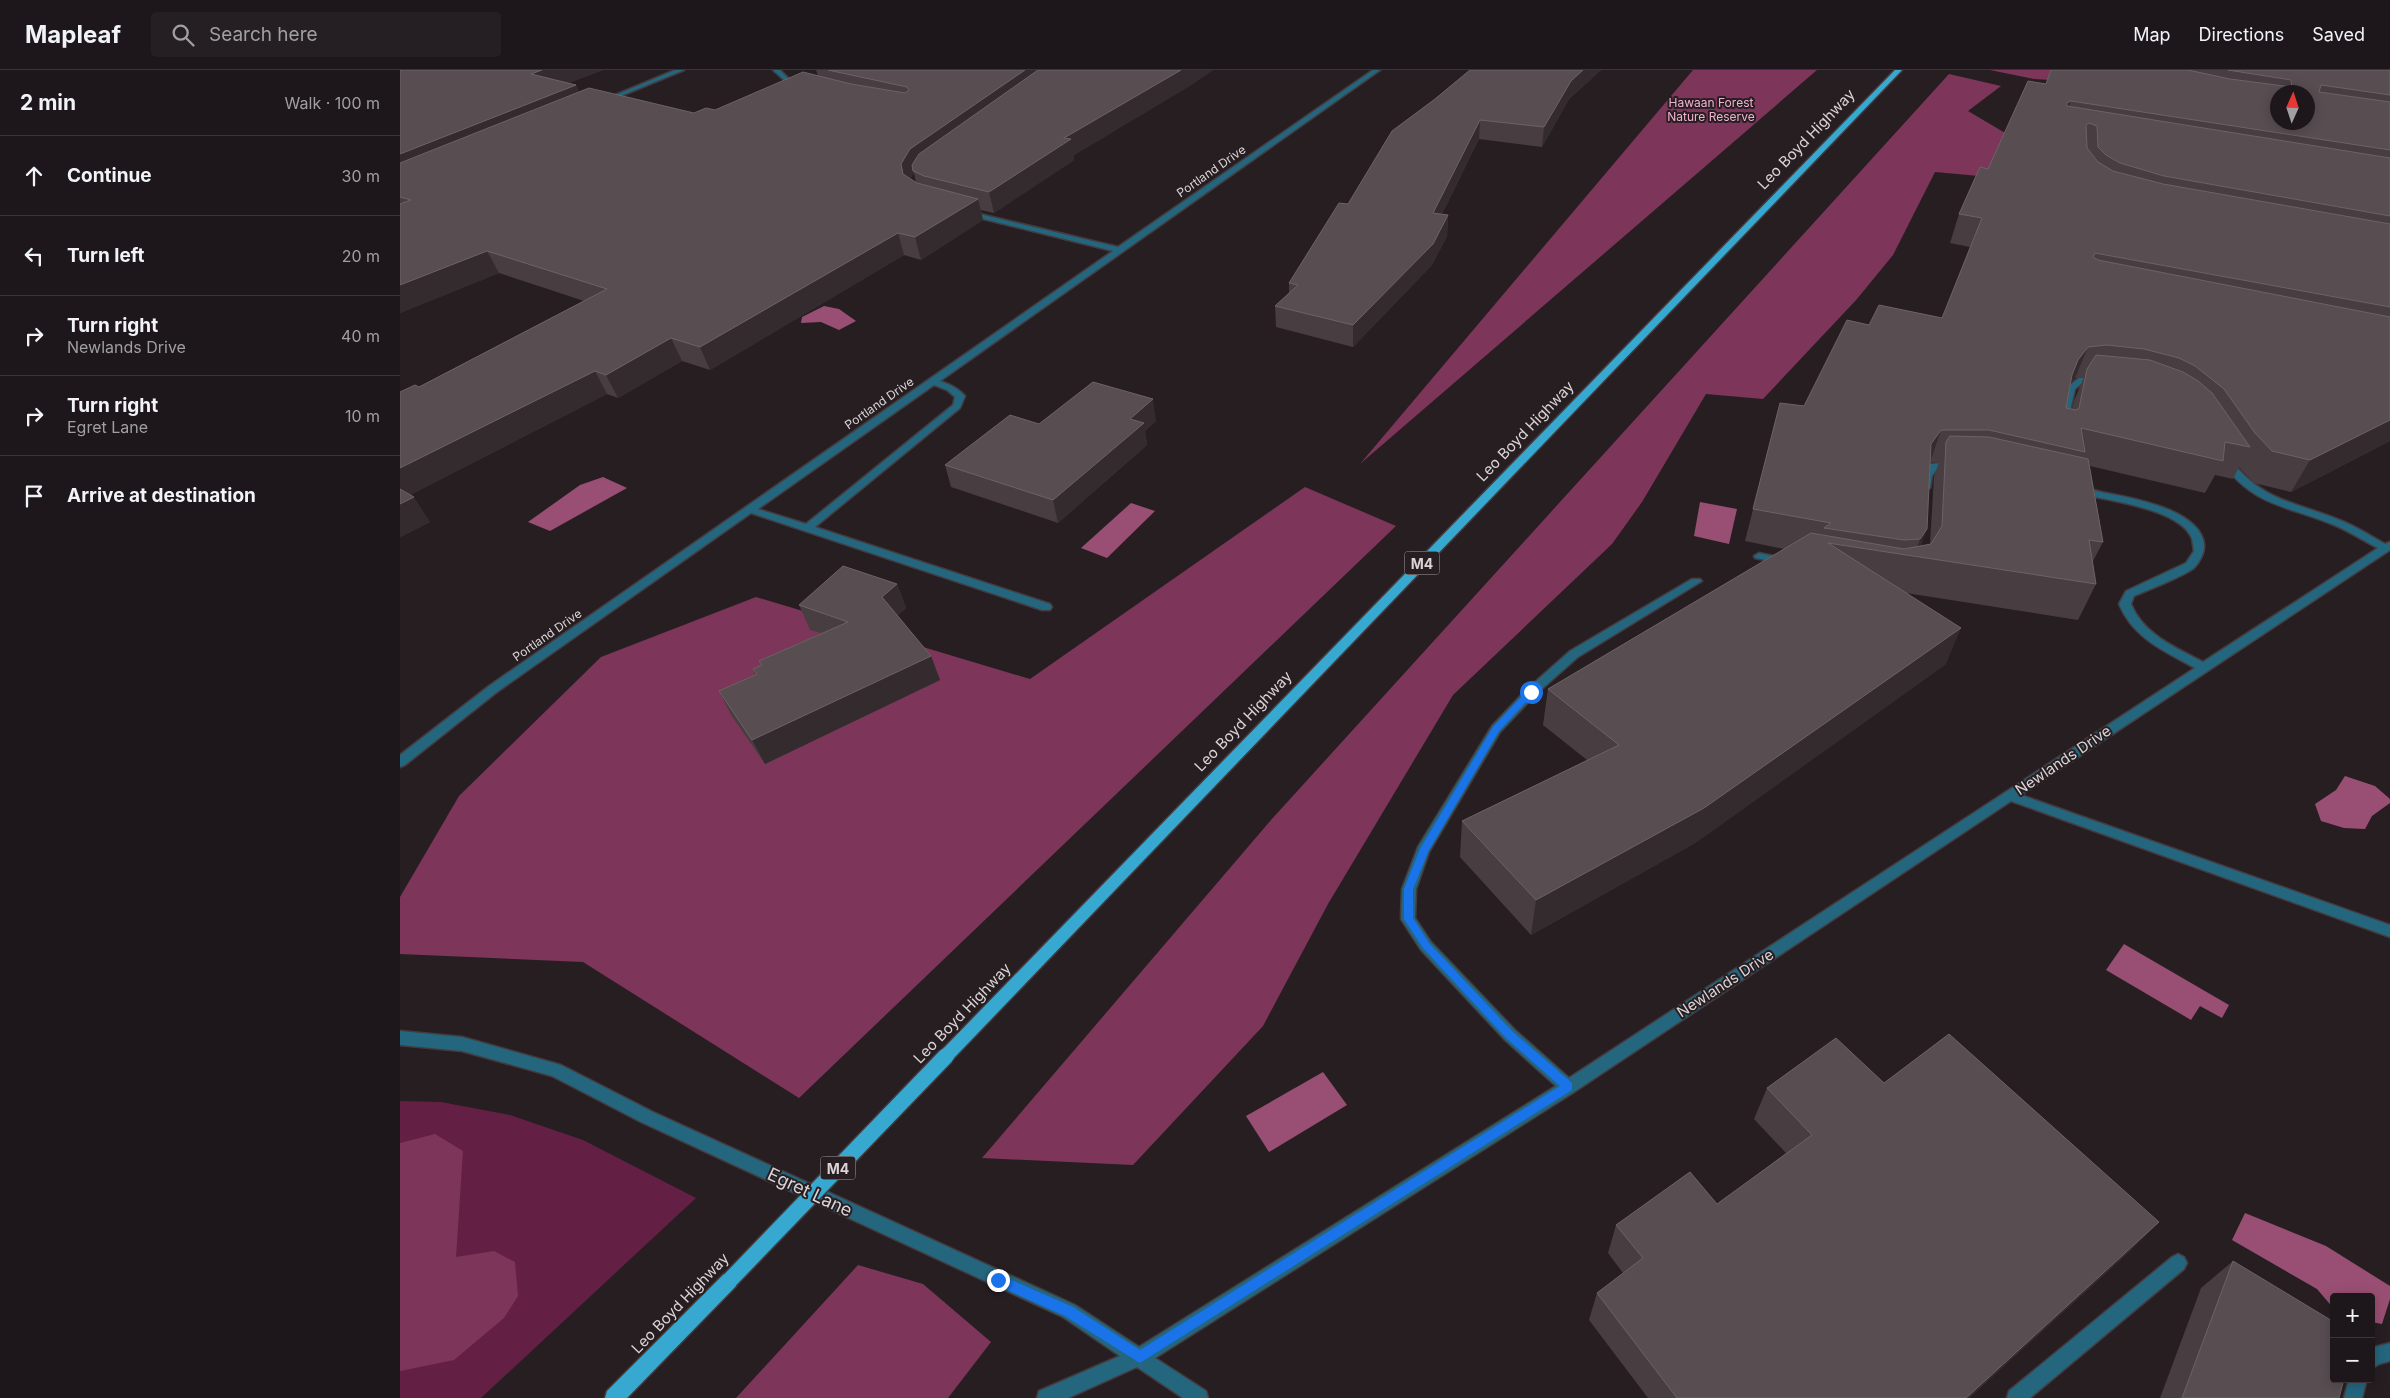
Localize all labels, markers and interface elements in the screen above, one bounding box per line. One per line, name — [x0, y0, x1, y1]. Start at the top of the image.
search box — [151, 12, 501, 57]
text: Mapleaf — [25, 20, 121, 49]
icon: search — [169, 21, 197, 49]
text: Search here — [209, 23, 318, 46]
text: Map — [2133, 24, 2171, 45]
text: Directions — [2199, 24, 2284, 45]
text: Saved — [2312, 24, 2365, 45]
street label: Leo Boyd Highway — [1753, 84, 1859, 193]
north arrow — [2270, 85, 2315, 130]
text: 2 min — [20, 90, 76, 115]
text: Walk · 100 m — [285, 93, 380, 113]
park label: Hawaan Forest Nature Reserve — [1667, 95, 1755, 124]
street label: Portland Drive — [1174, 142, 1248, 200]
icon: ahead — [20, 162, 48, 190]
text: Continue — [67, 164, 152, 187]
text: 30 m — [342, 166, 380, 186]
icon: left — [20, 242, 48, 270]
text: Turn left — [67, 244, 145, 267]
text: 20 m — [342, 246, 380, 266]
text: Turn right — [67, 314, 158, 337]
icon: right — [20, 322, 48, 350]
text: 40 m — [341, 326, 380, 346]
text: Newlands Drive — [67, 337, 186, 357]
street label: Portland Drive — [842, 374, 916, 432]
street label: Leo Boyd Highway — [1472, 376, 1578, 485]
text: Turn right — [67, 394, 158, 417]
icon: right — [20, 402, 48, 430]
text: 10 m — [345, 406, 380, 426]
text: Egret Lane — [67, 417, 148, 437]
icon: arrive — [20, 482, 48, 510]
text: Arrive at destination — [67, 484, 256, 507]
road number: M4 — [1404, 552, 1440, 574]
street label: Portland Drive — [510, 606, 584, 664]
street label: Leo Boyd Highway — [1190, 666, 1296, 775]
route start — [1520, 681, 1543, 704]
street label: Newlands Drive — [2011, 721, 2115, 799]
street label: Newlands Drive — [1673, 945, 1777, 1021]
street label: Leo Boyd Highway — [909, 958, 1015, 1067]
road number: M4 — [820, 1156, 856, 1180]
street label: Egret Lane — [764, 1163, 856, 1221]
street label: Leo Boyd Highway — [627, 1248, 733, 1357]
route end — [987, 1269, 1010, 1292]
map controls — [2330, 1293, 2375, 1383]
button: + — [2330, 1293, 2375, 1338]
button: − — [2330, 1338, 2375, 1383]

